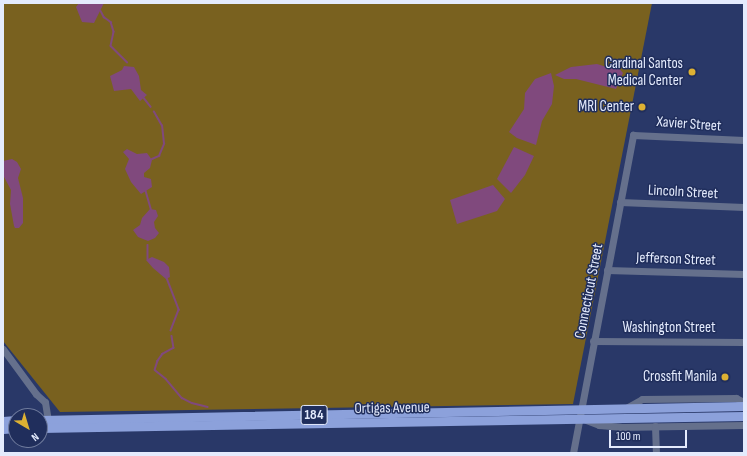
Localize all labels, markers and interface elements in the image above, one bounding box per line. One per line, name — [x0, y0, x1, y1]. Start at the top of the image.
place label: Cardinal Santos Medical Center — [605, 54, 683, 89]
marker: Cardinal Santos Medical Center — [686, 66, 698, 78]
place label: MRI Center — [578, 98, 634, 116]
marker: MRI Center — [637, 102, 647, 112]
street label: Xavier Street — [656, 113, 722, 135]
street label: Lincoln Street — [647, 181, 719, 203]
street label: Connecticut Street — [571, 242, 607, 340]
street label: Jefferson Street — [636, 249, 716, 269]
street label: Washington Street — [622, 319, 716, 337]
place label: Crossfit Manila — [643, 368, 717, 386]
marker: Crossfit Manila — [720, 372, 730, 382]
street label: Ortigas Avenue — [354, 398, 430, 418]
road number: 184 — [300, 403, 328, 427]
north arrow — [8, 408, 48, 448]
scale bar — [611, 422, 689, 448]
text: 100 m — [616, 429, 641, 444]
text: N — [29, 430, 41, 444]

